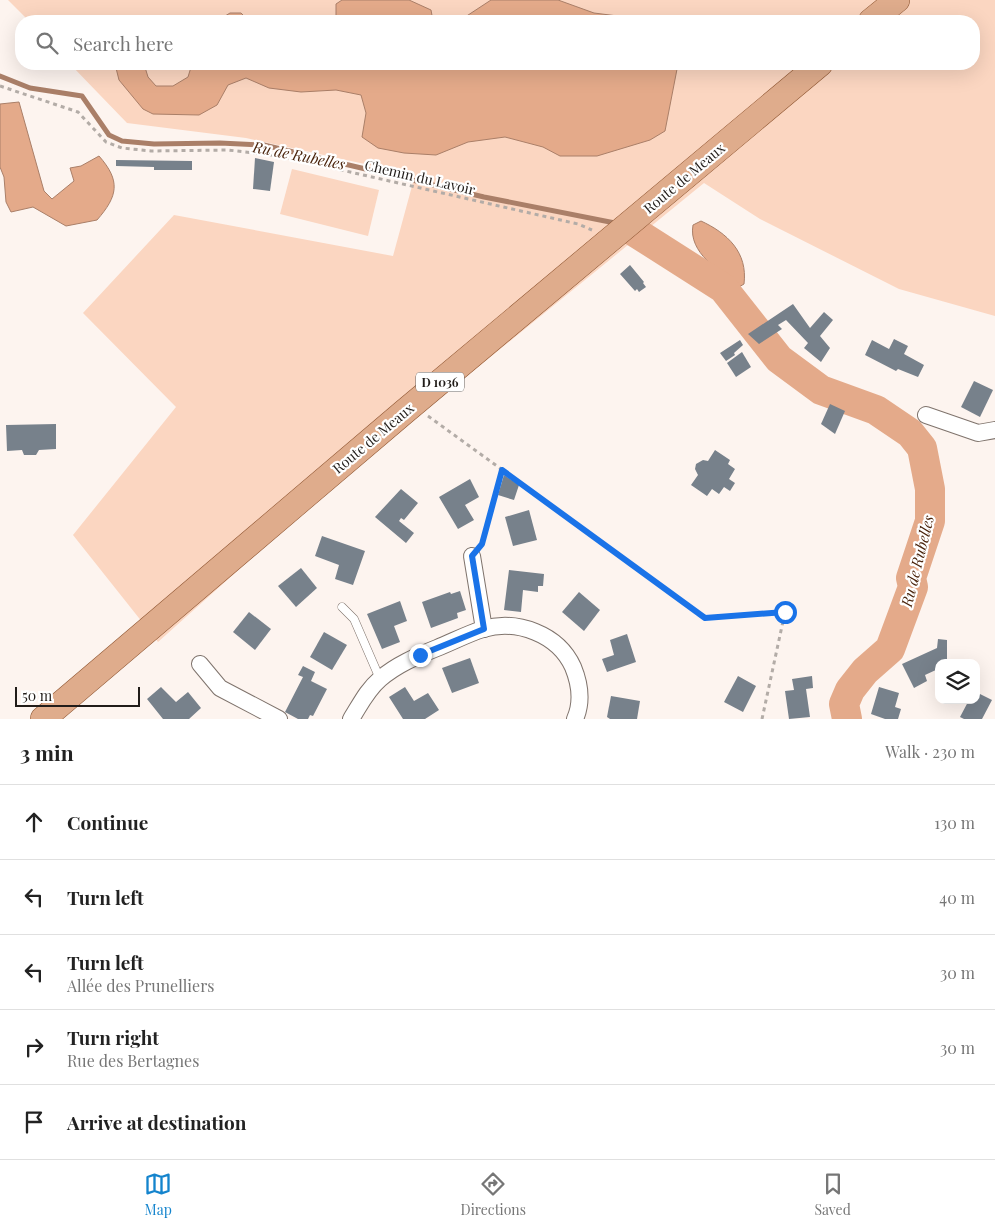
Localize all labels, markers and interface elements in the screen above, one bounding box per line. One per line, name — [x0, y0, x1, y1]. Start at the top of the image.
search box — [15, 15, 980, 70]
icon: search — [33, 29, 61, 57]
text: Search here — [73, 30, 173, 56]
water label: Ru de Rubelles — [250, 136, 347, 174]
street label: Route de Meaux — [639, 138, 729, 218]
street label: Chemin du Lavoir — [363, 155, 478, 199]
road number: D 1036 — [416, 372, 464, 392]
street label: Route de Meaux — [328, 398, 418, 478]
water label: Ru de Rubelles — [896, 513, 938, 610]
route start — [774, 601, 797, 624]
route end — [409, 644, 432, 667]
map controls — [935, 659, 980, 704]
button: layers — [935, 659, 980, 704]
scale bar — [15, 684, 140, 707]
text: 50 m — [22, 686, 52, 705]
text: 3 min — [20, 738, 74, 766]
text: Walk · 230 m — [885, 741, 975, 762]
icon: ahead — [20, 808, 48, 836]
text: Continue — [67, 809, 148, 835]
text: 130 m — [934, 812, 975, 833]
icon: left — [20, 883, 48, 911]
text: Turn left — [67, 884, 144, 910]
text: 40 m — [939, 887, 975, 908]
text: Turn left — [67, 949, 144, 975]
icon: left — [20, 958, 48, 986]
text: 30 m — [940, 962, 975, 983]
text: Allée des Prunelliers — [67, 975, 214, 996]
text: Turn right — [67, 1024, 159, 1050]
icon: right — [20, 1033, 48, 1061]
text: 30 m — [940, 1037, 975, 1058]
text: Rue des Bertagnes — [67, 1050, 199, 1071]
icon: arrive — [20, 1108, 48, 1136]
text: Arrive at destination — [67, 1109, 247, 1135]
tab: Map — [144, 1170, 172, 1219]
tab: Directions — [461, 1170, 526, 1219]
tab: Saved — [814, 1170, 851, 1219]

